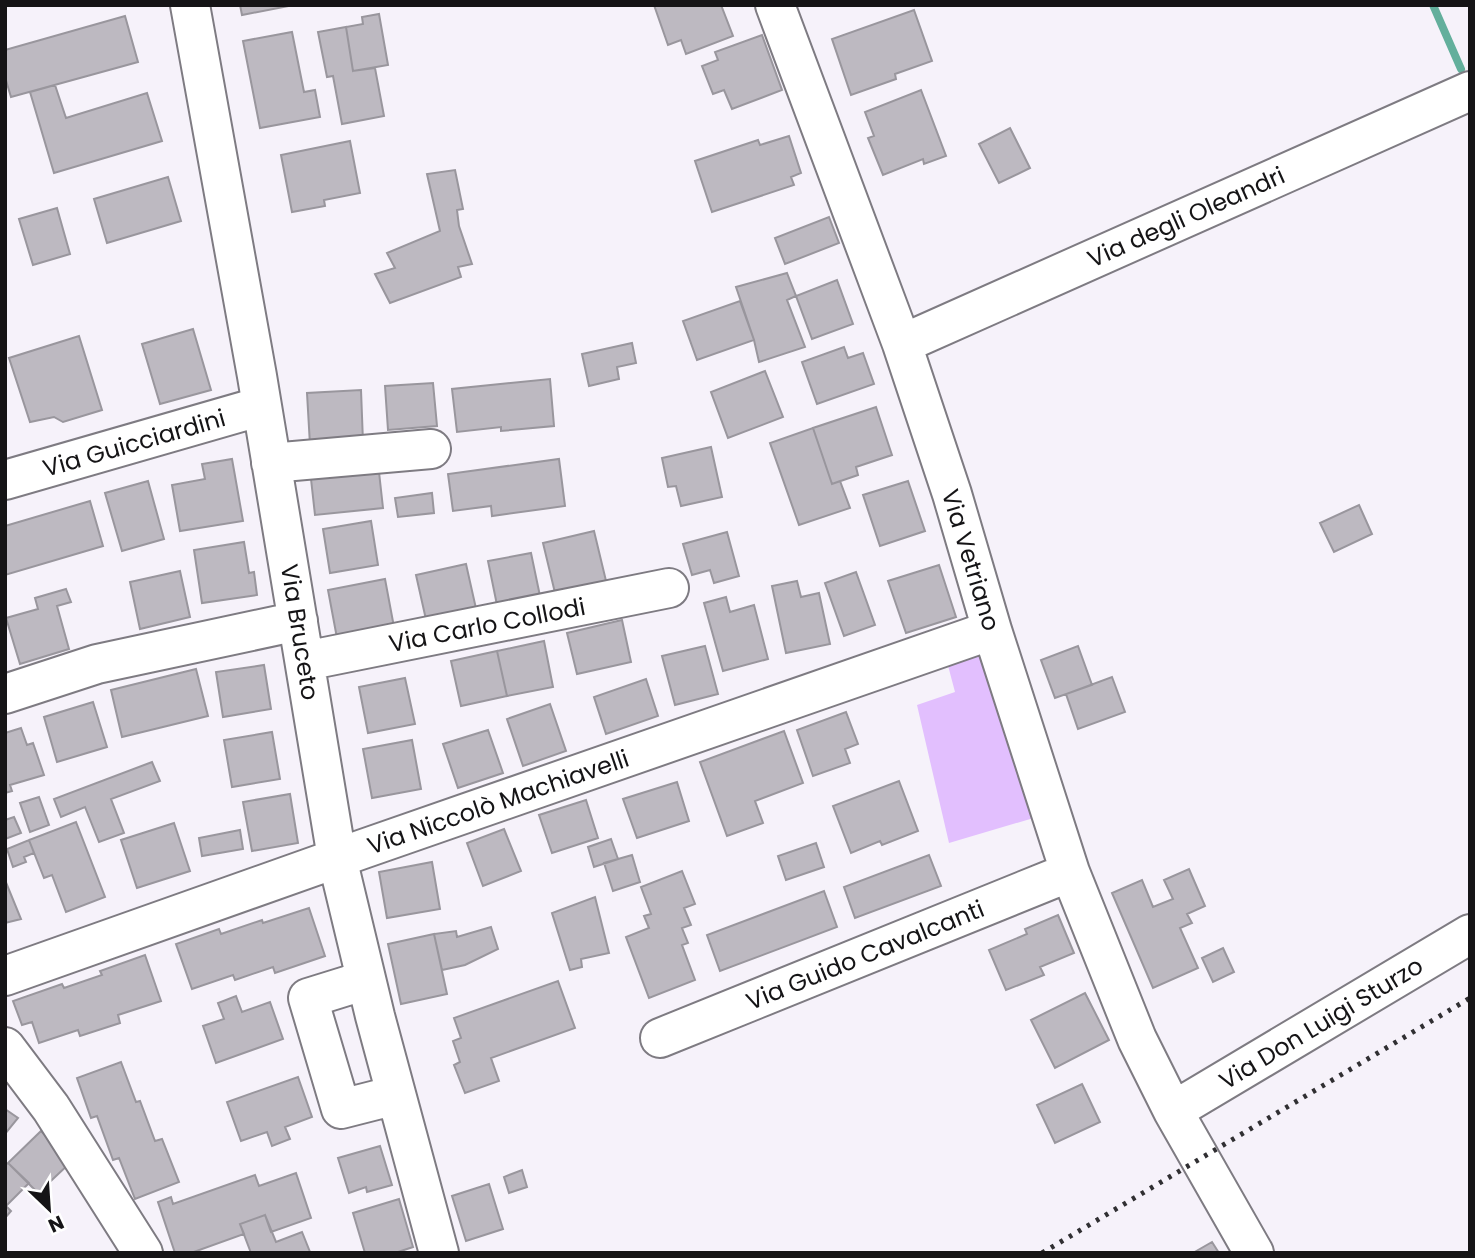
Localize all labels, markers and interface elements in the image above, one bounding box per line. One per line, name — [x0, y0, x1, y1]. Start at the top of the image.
street label: Via degli Oleandri — [1082, 159, 1290, 275]
street label: Via Guicciardini — [39, 401, 229, 485]
street label: Via Vetriano — [934, 485, 1008, 635]
street label: Via Bruceto — [273, 562, 327, 702]
street label: Via Carlo Collodi — [386, 590, 588, 660]
street label: Via Niccolò Machiavelli — [363, 742, 633, 862]
street label: Via Guido Cavalcanti — [741, 892, 989, 1018]
street label: Via Don Luigi Sturzo — [1213, 949, 1429, 1097]
north arrow — [14, 1174, 84, 1244]
text: N — [44, 1209, 68, 1239]

